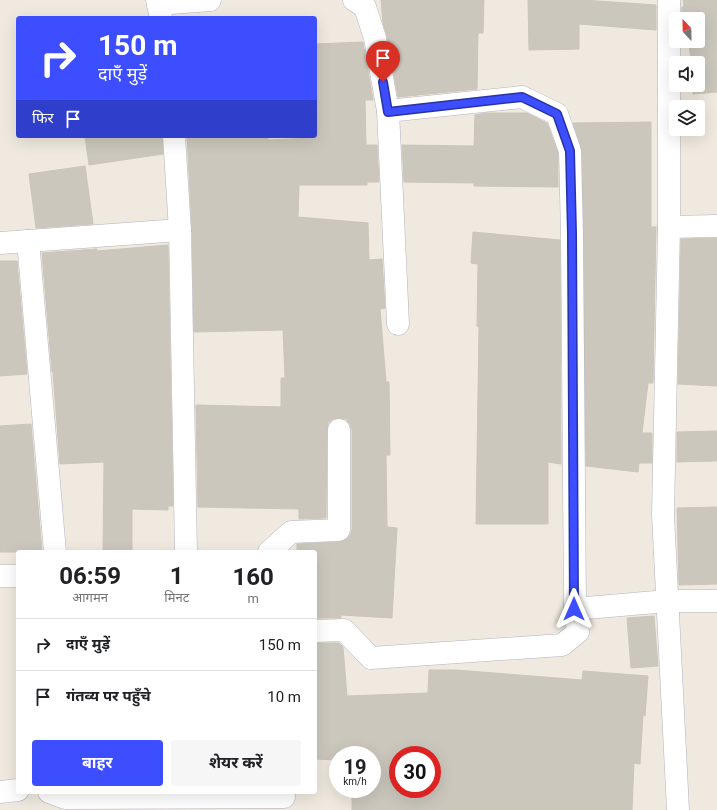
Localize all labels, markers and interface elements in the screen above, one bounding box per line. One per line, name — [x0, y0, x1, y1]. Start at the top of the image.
north arrow — [669, 12, 705, 48]
map controls — [669, 12, 705, 136]
text: 150 m — [98, 29, 177, 62]
icon: right — [32, 32, 84, 84]
pin — [366, 41, 400, 82]
icon: arrive — [372, 47, 394, 69]
button: sound — [669, 56, 705, 92]
text: दाएँ मुड़ें — [98, 63, 147, 84]
button: layers — [669, 100, 705, 136]
icon: arrive — [62, 108, 84, 130]
text: फिर — [32, 109, 54, 127]
text: 06:59 — [59, 562, 121, 590]
text: 1 — [170, 562, 184, 590]
text: 160 — [232, 563, 274, 591]
position arrow — [553, 588, 595, 630]
text: आगमन — [72, 590, 108, 605]
text: मिनट — [164, 590, 189, 605]
text: m — [247, 591, 259, 606]
icon: right — [32, 634, 54, 656]
text: दाएँ मुड़ें — [66, 635, 110, 653]
text: 150 m — [259, 636, 301, 654]
icon: arrive — [32, 686, 54, 708]
text: गंतव्य पर पहुँचे — [66, 687, 151, 705]
text: 10 m — [267, 688, 301, 706]
button: बाहर — [32, 740, 163, 786]
button: शेयर करें — [171, 740, 301, 786]
speed limit sign: 30 — [389, 746, 441, 798]
text: 19 — [344, 755, 366, 779]
text: km/h — [343, 776, 367, 787]

